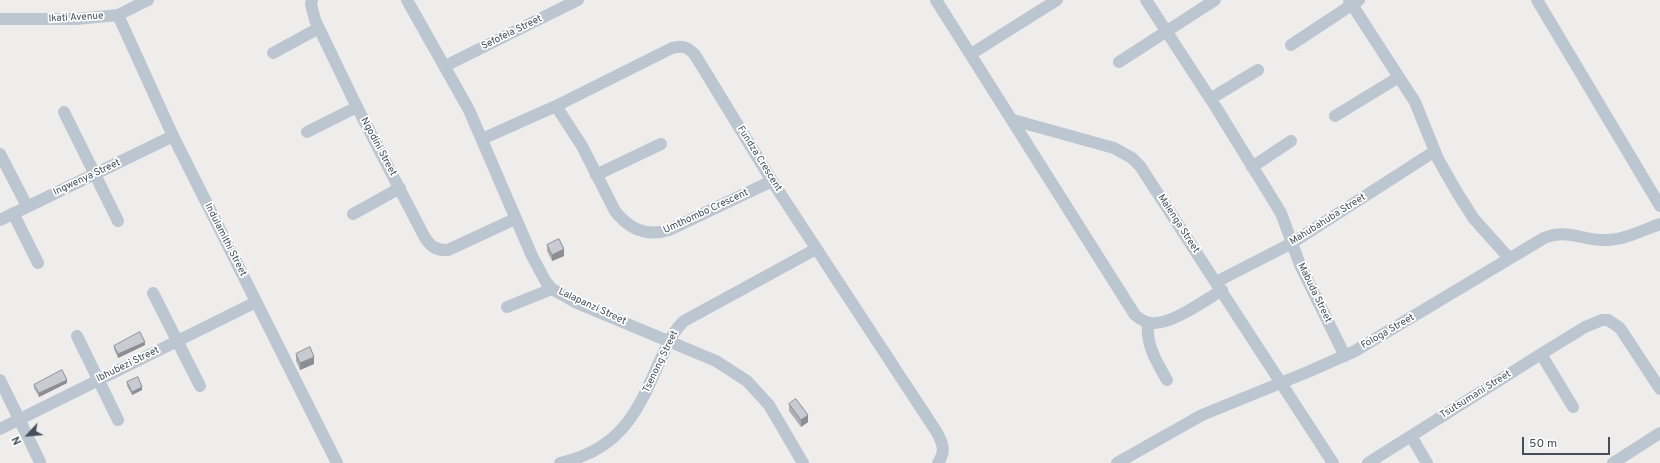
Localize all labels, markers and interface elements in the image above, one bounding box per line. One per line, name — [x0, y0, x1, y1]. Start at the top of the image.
street label: Ikati Avenue — [48, 11, 104, 25]
street label: Sefofela Street — [480, 13, 544, 53]
street label: Ngodini Street — [358, 116, 398, 178]
street label: Fundza Crescent — [734, 124, 784, 194]
street label: Ingwenya Street — [52, 157, 122, 199]
street label: Umthombo Crescent — [662, 187, 750, 237]
street label: Malenga Street — [1155, 192, 1201, 256]
street label: Mahubahuba Street — [1288, 192, 1368, 248]
street label: Indulamithi Street — [201, 201, 249, 279]
street label: Mabuda Street — [1294, 261, 1334, 325]
street label: Lalapanzi Street — [556, 286, 628, 328]
street label: Fologa Street — [1359, 312, 1417, 352]
street label: Tsenong Street — [641, 329, 681, 395]
street label: Ibhubezi Street — [95, 345, 161, 385]
street label: Tsutsumani Street — [1438, 368, 1514, 422]
north arrow — [8, 415, 48, 455]
scale bar — [1524, 429, 1612, 455]
text: N — [9, 434, 25, 447]
text: 50 m — [1529, 436, 1557, 452]

